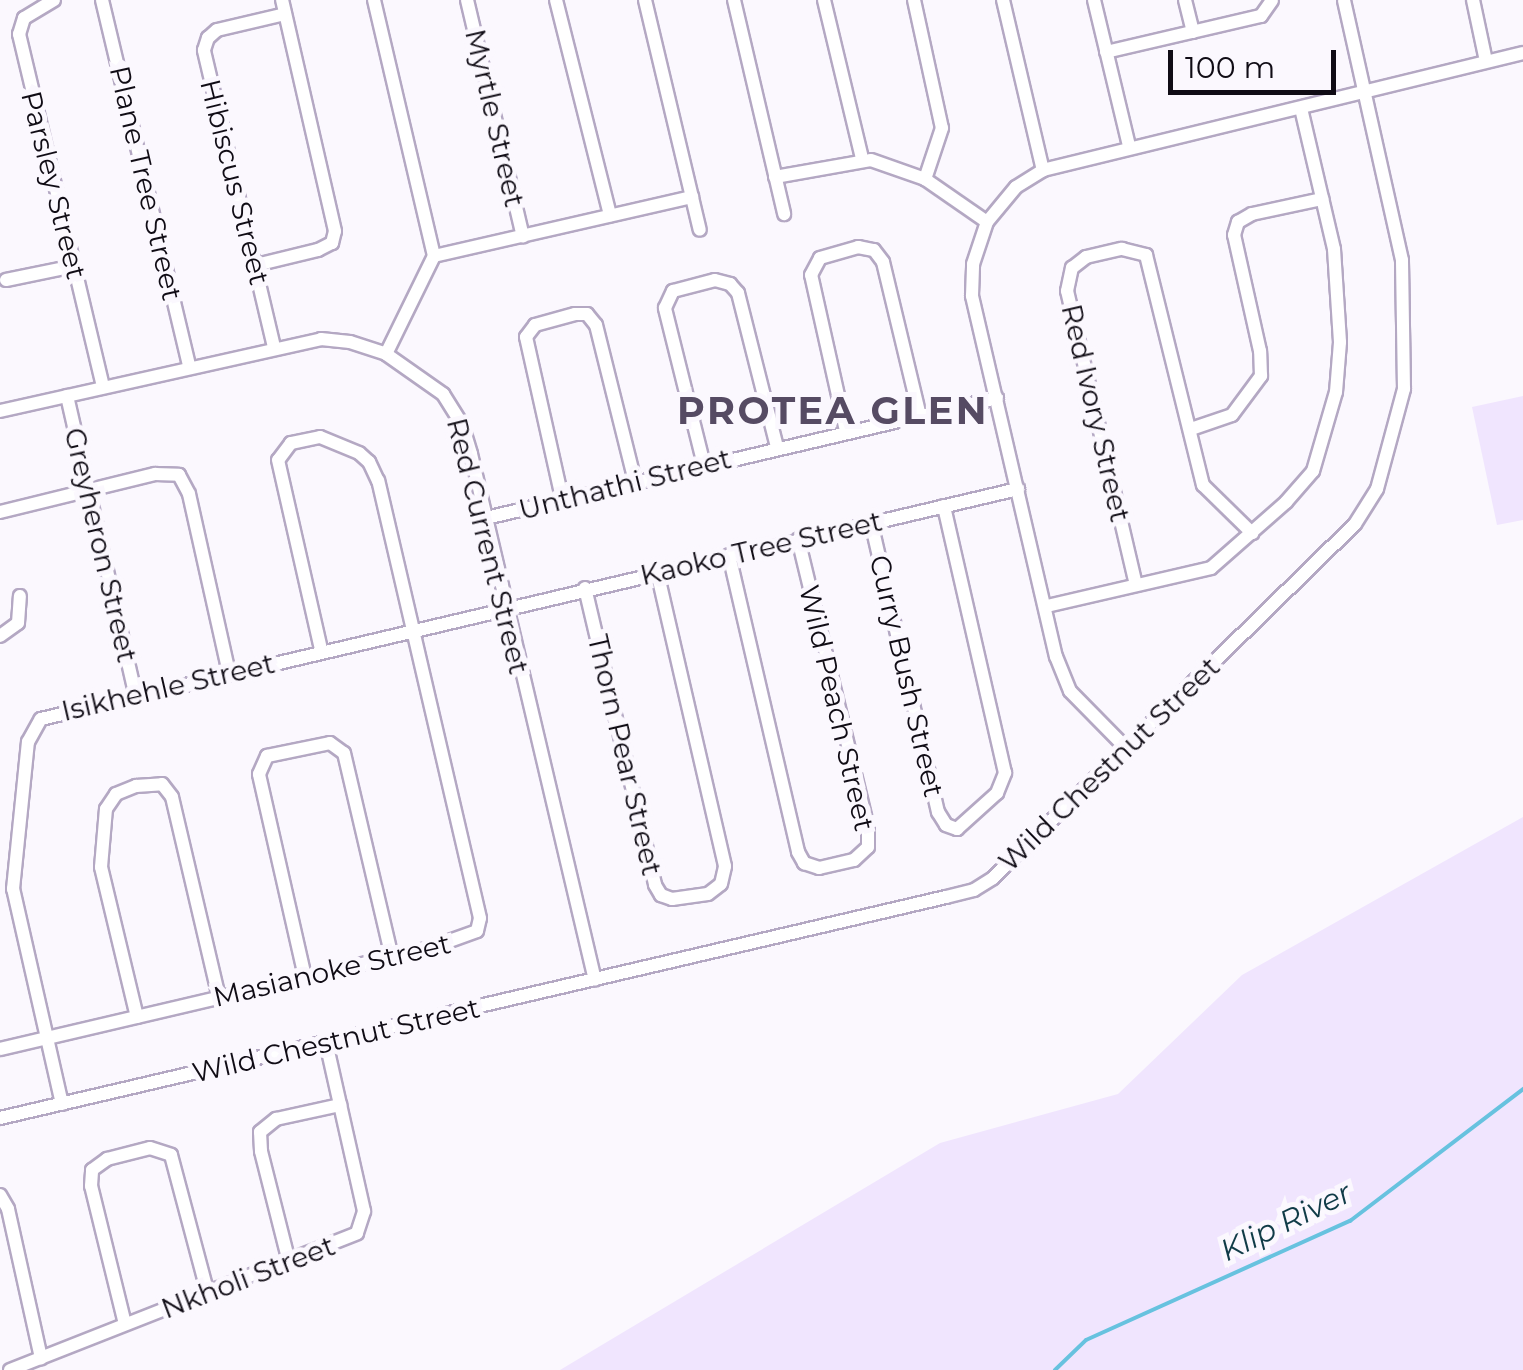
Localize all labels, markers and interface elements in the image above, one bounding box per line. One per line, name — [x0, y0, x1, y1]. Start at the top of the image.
street label: Myrtle Street — [458, 26, 532, 210]
scale bar — [1173, 30, 1340, 92]
text: 100 m — [1185, 49, 1275, 86]
street label: Plane Tree Street — [103, 62, 189, 304]
street label: Hibiscus Street — [193, 76, 277, 288]
street label: Parsley Street — [14, 88, 94, 282]
street label: Red Ivory Street — [1055, 301, 1137, 525]
district label: PROTEA GLEN — [677, 388, 989, 434]
street label: Red Current Street — [440, 414, 536, 678]
street label: Greyheron Street — [58, 424, 144, 666]
street label: Unthathi Street — [515, 441, 735, 527]
street label: Kaoko Tree Street — [637, 504, 885, 592]
street label: Curry Bush Street — [863, 552, 951, 800]
street label: Wild Peach Street — [792, 582, 882, 834]
street label: Thorn Pear Street — [581, 631, 669, 879]
street label: Isikhehle Street — [58, 646, 278, 728]
street label: Wild Chestnut Street — [992, 650, 1226, 878]
street label: Masianoke Street — [210, 926, 454, 1014]
street label: Wild Chestnut Street — [189, 991, 483, 1089]
water label: Klip River — [1215, 1175, 1357, 1269]
street label: Nkholi Street — [157, 1229, 339, 1325]

